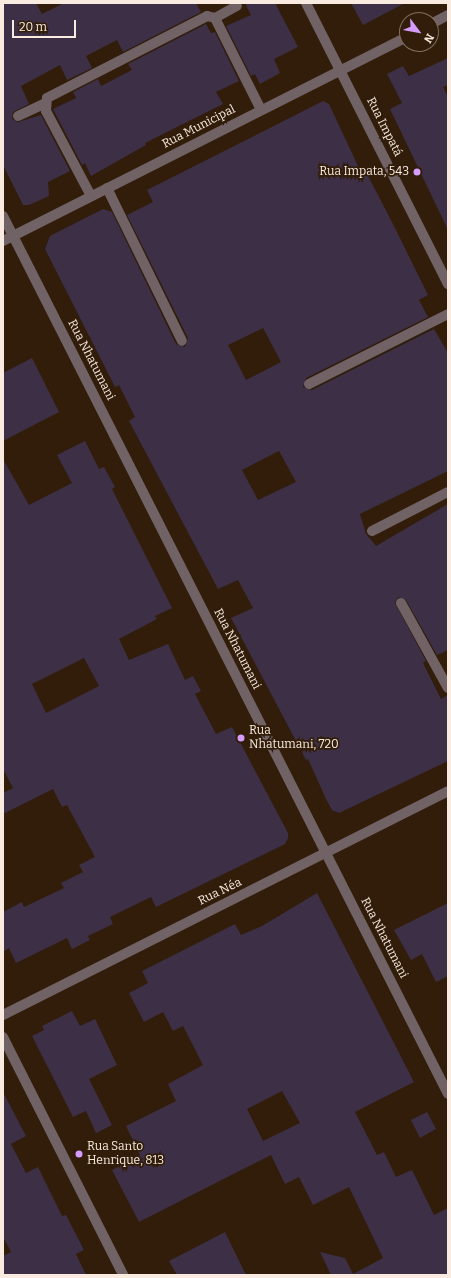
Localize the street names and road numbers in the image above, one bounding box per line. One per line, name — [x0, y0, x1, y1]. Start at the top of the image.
street label: Rua Impatá — [363, 95, 405, 159]
street label: Rua Municipal — [160, 102, 238, 152]
street label: Rua Nhatumani — [64, 317, 118, 403]
street label: Rua Nhatumani — [210, 606, 264, 692]
street label: Rua Néa — [196, 875, 244, 909]
street label: Rua Nhatumani — [357, 895, 411, 981]

